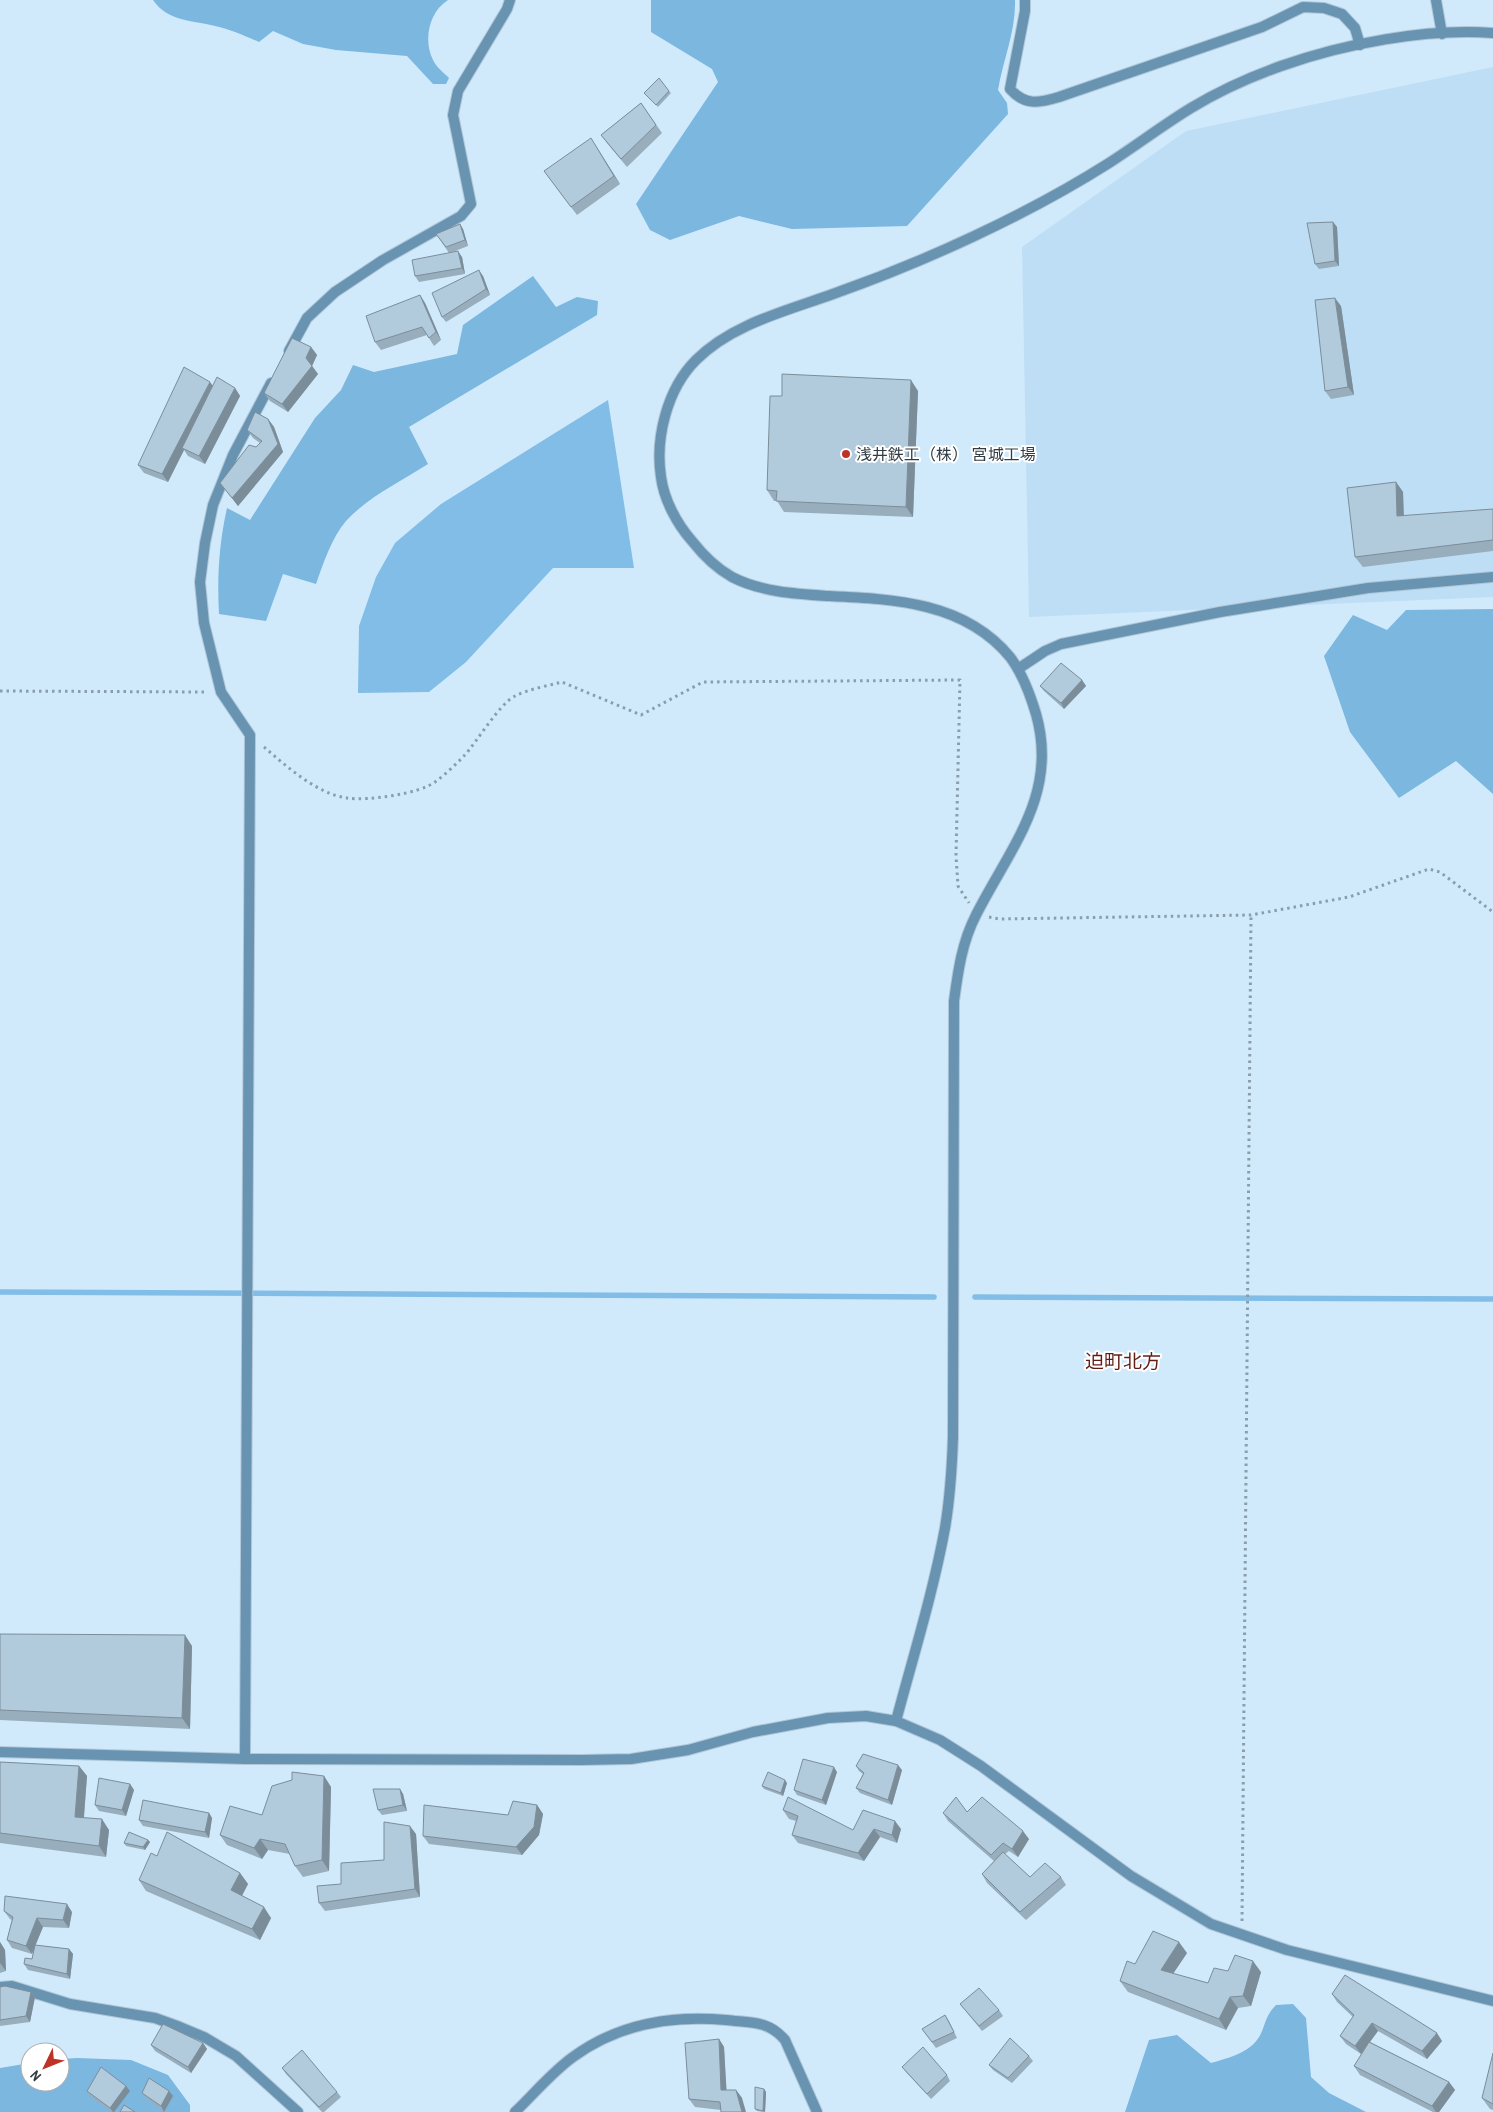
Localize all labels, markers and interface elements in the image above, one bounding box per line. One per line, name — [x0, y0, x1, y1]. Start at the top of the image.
place label: 浅井鉄工（株） 宮城工場 — [856, 443, 1036, 465]
marker: 浅井鉄工（株） 宮城工場 — [840, 448, 852, 460]
district label: 迫町北方 — [1085, 1348, 1161, 1374]
north arrow — [20, 2042, 70, 2092]
text: N — [26, 2067, 45, 2085]

